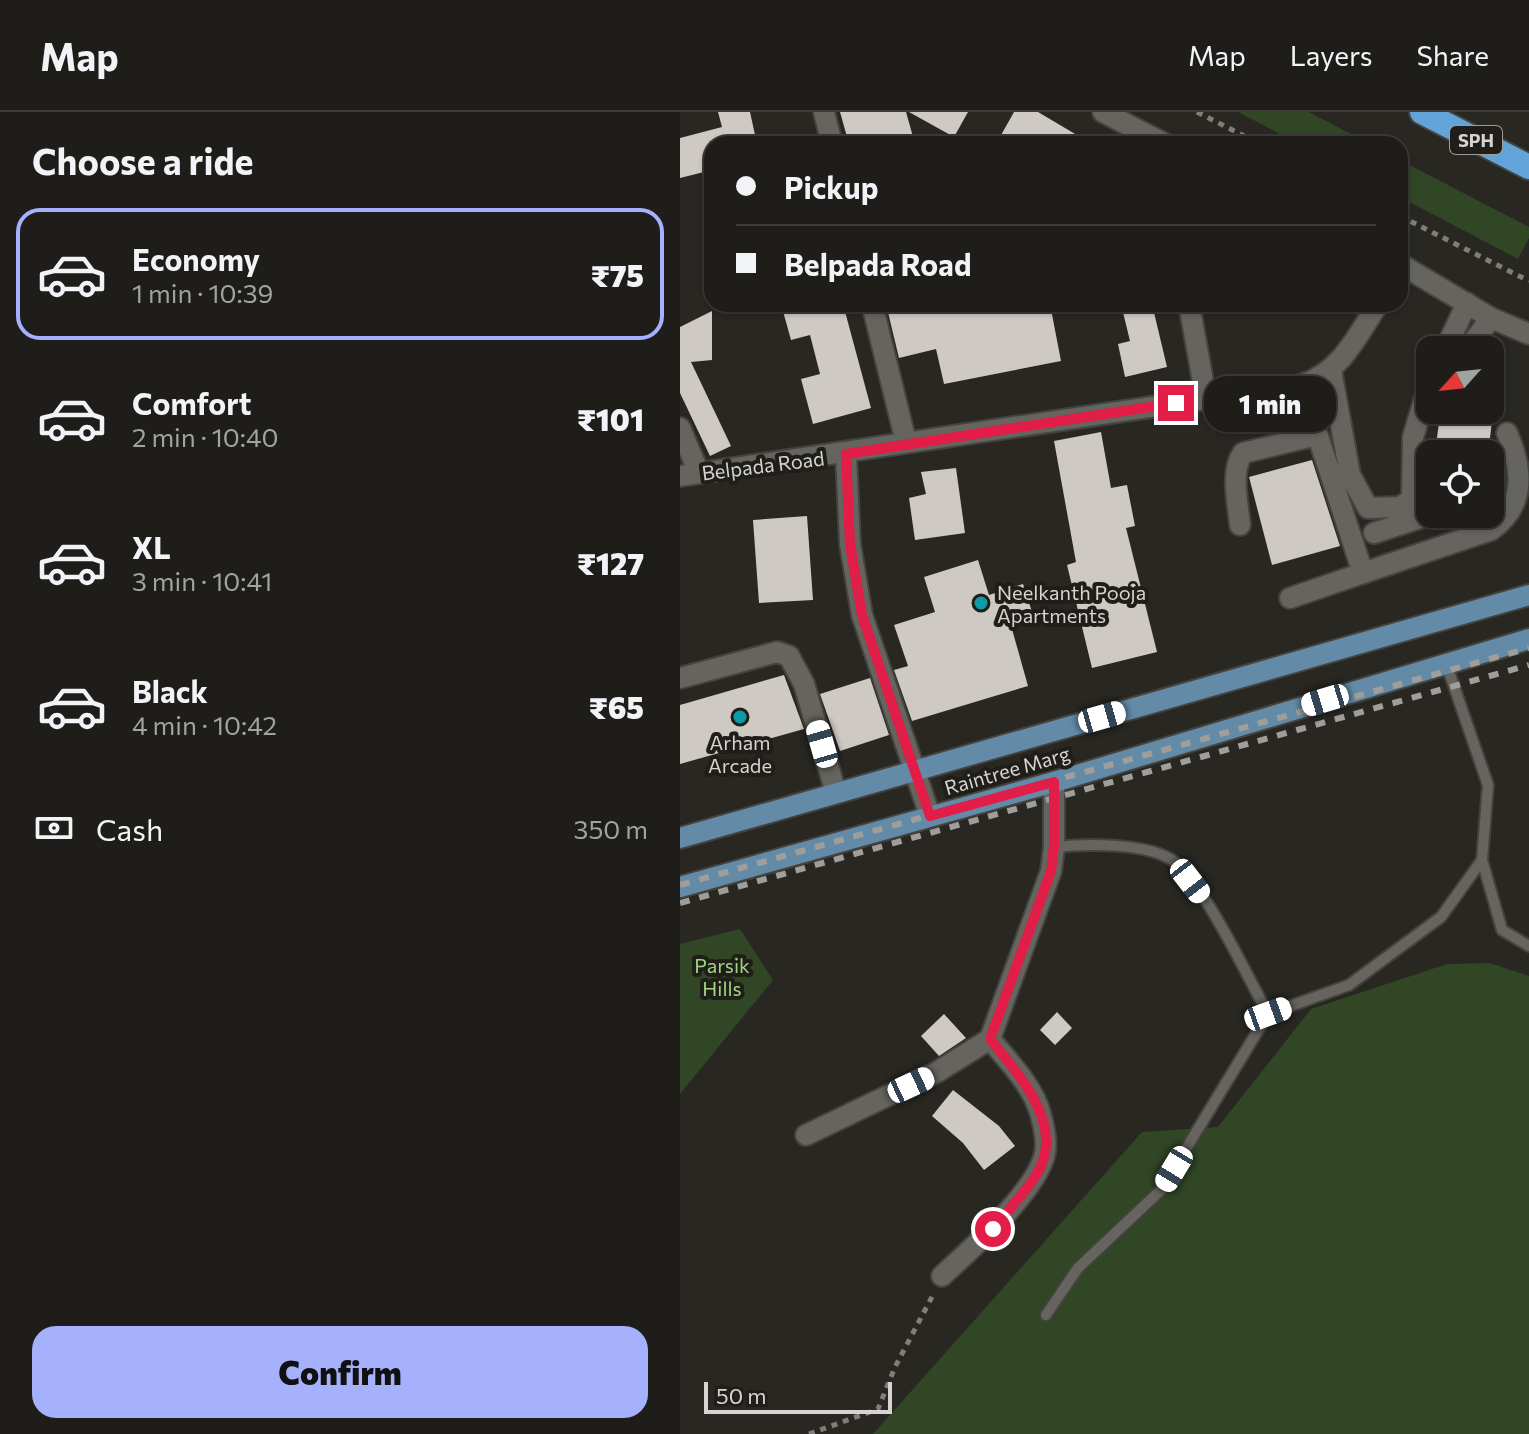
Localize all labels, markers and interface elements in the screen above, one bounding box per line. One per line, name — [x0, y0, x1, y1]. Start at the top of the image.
text: Map — [40, 32, 119, 79]
text: Map — [1188, 38, 1246, 72]
text: Layers — [1290, 38, 1372, 72]
text: Share — [1416, 38, 1489, 72]
road number: SPH — [1450, 126, 1502, 154]
text: Choose a ride — [32, 138, 253, 182]
text: Pickup — [784, 168, 878, 205]
icon: car — [36, 238, 108, 310]
text: Economy — [132, 240, 260, 277]
text: Belpada Road — [784, 245, 971, 282]
text: ₹75 — [591, 256, 644, 293]
text: 1 min · 10:39 — [132, 277, 273, 308]
north arrow — [1416, 336, 1504, 424]
map controls — [1416, 336, 1504, 528]
callout: 1 min — [1204, 375, 1336, 431]
icon: car — [36, 382, 108, 454]
text: Comfort — [132, 384, 251, 421]
route end — [1158, 385, 1194, 421]
text: 1 min — [1239, 388, 1301, 419]
text: ₹101 — [577, 400, 644, 437]
text: 2 min · 10:40 — [132, 421, 279, 452]
button: locate — [1416, 440, 1504, 528]
street label: Belpada Road — [700, 446, 826, 484]
icon: car — [36, 526, 108, 598]
text: XL — [132, 528, 171, 565]
text: ₹127 — [577, 544, 644, 581]
text: 3 min · 10:41 — [132, 565, 272, 596]
place label: Neelkanth Pooja Apartments — [997, 580, 1146, 627]
marker: Neelkanth Pooja Apartments — [972, 594, 990, 612]
icon: car — [36, 670, 108, 742]
text: Black — [132, 672, 208, 709]
car — [1299, 682, 1351, 718]
text: ₹65 — [589, 688, 644, 725]
car — [1076, 699, 1128, 735]
marker: Arham Arcade — [731, 708, 749, 726]
text: 4 min · 10:42 — [132, 709, 277, 740]
car — [804, 718, 840, 770]
place label: Arham Arcade — [708, 730, 772, 777]
street label: Raintree Marg — [941, 741, 1073, 799]
icon: cash — [32, 806, 76, 850]
text: Cash — [96, 810, 163, 847]
text: 350 m — [574, 813, 648, 844]
car — [1166, 855, 1214, 907]
park label: Parsik Hills — [694, 953, 750, 1000]
car — [1241, 995, 1295, 1033]
car — [884, 1064, 938, 1106]
car — [1151, 1142, 1197, 1196]
route start — [975, 1211, 1011, 1247]
button: Confirm — [32, 1326, 648, 1418]
scale bar — [704, 1378, 892, 1414]
text: 50 m — [716, 1382, 766, 1409]

